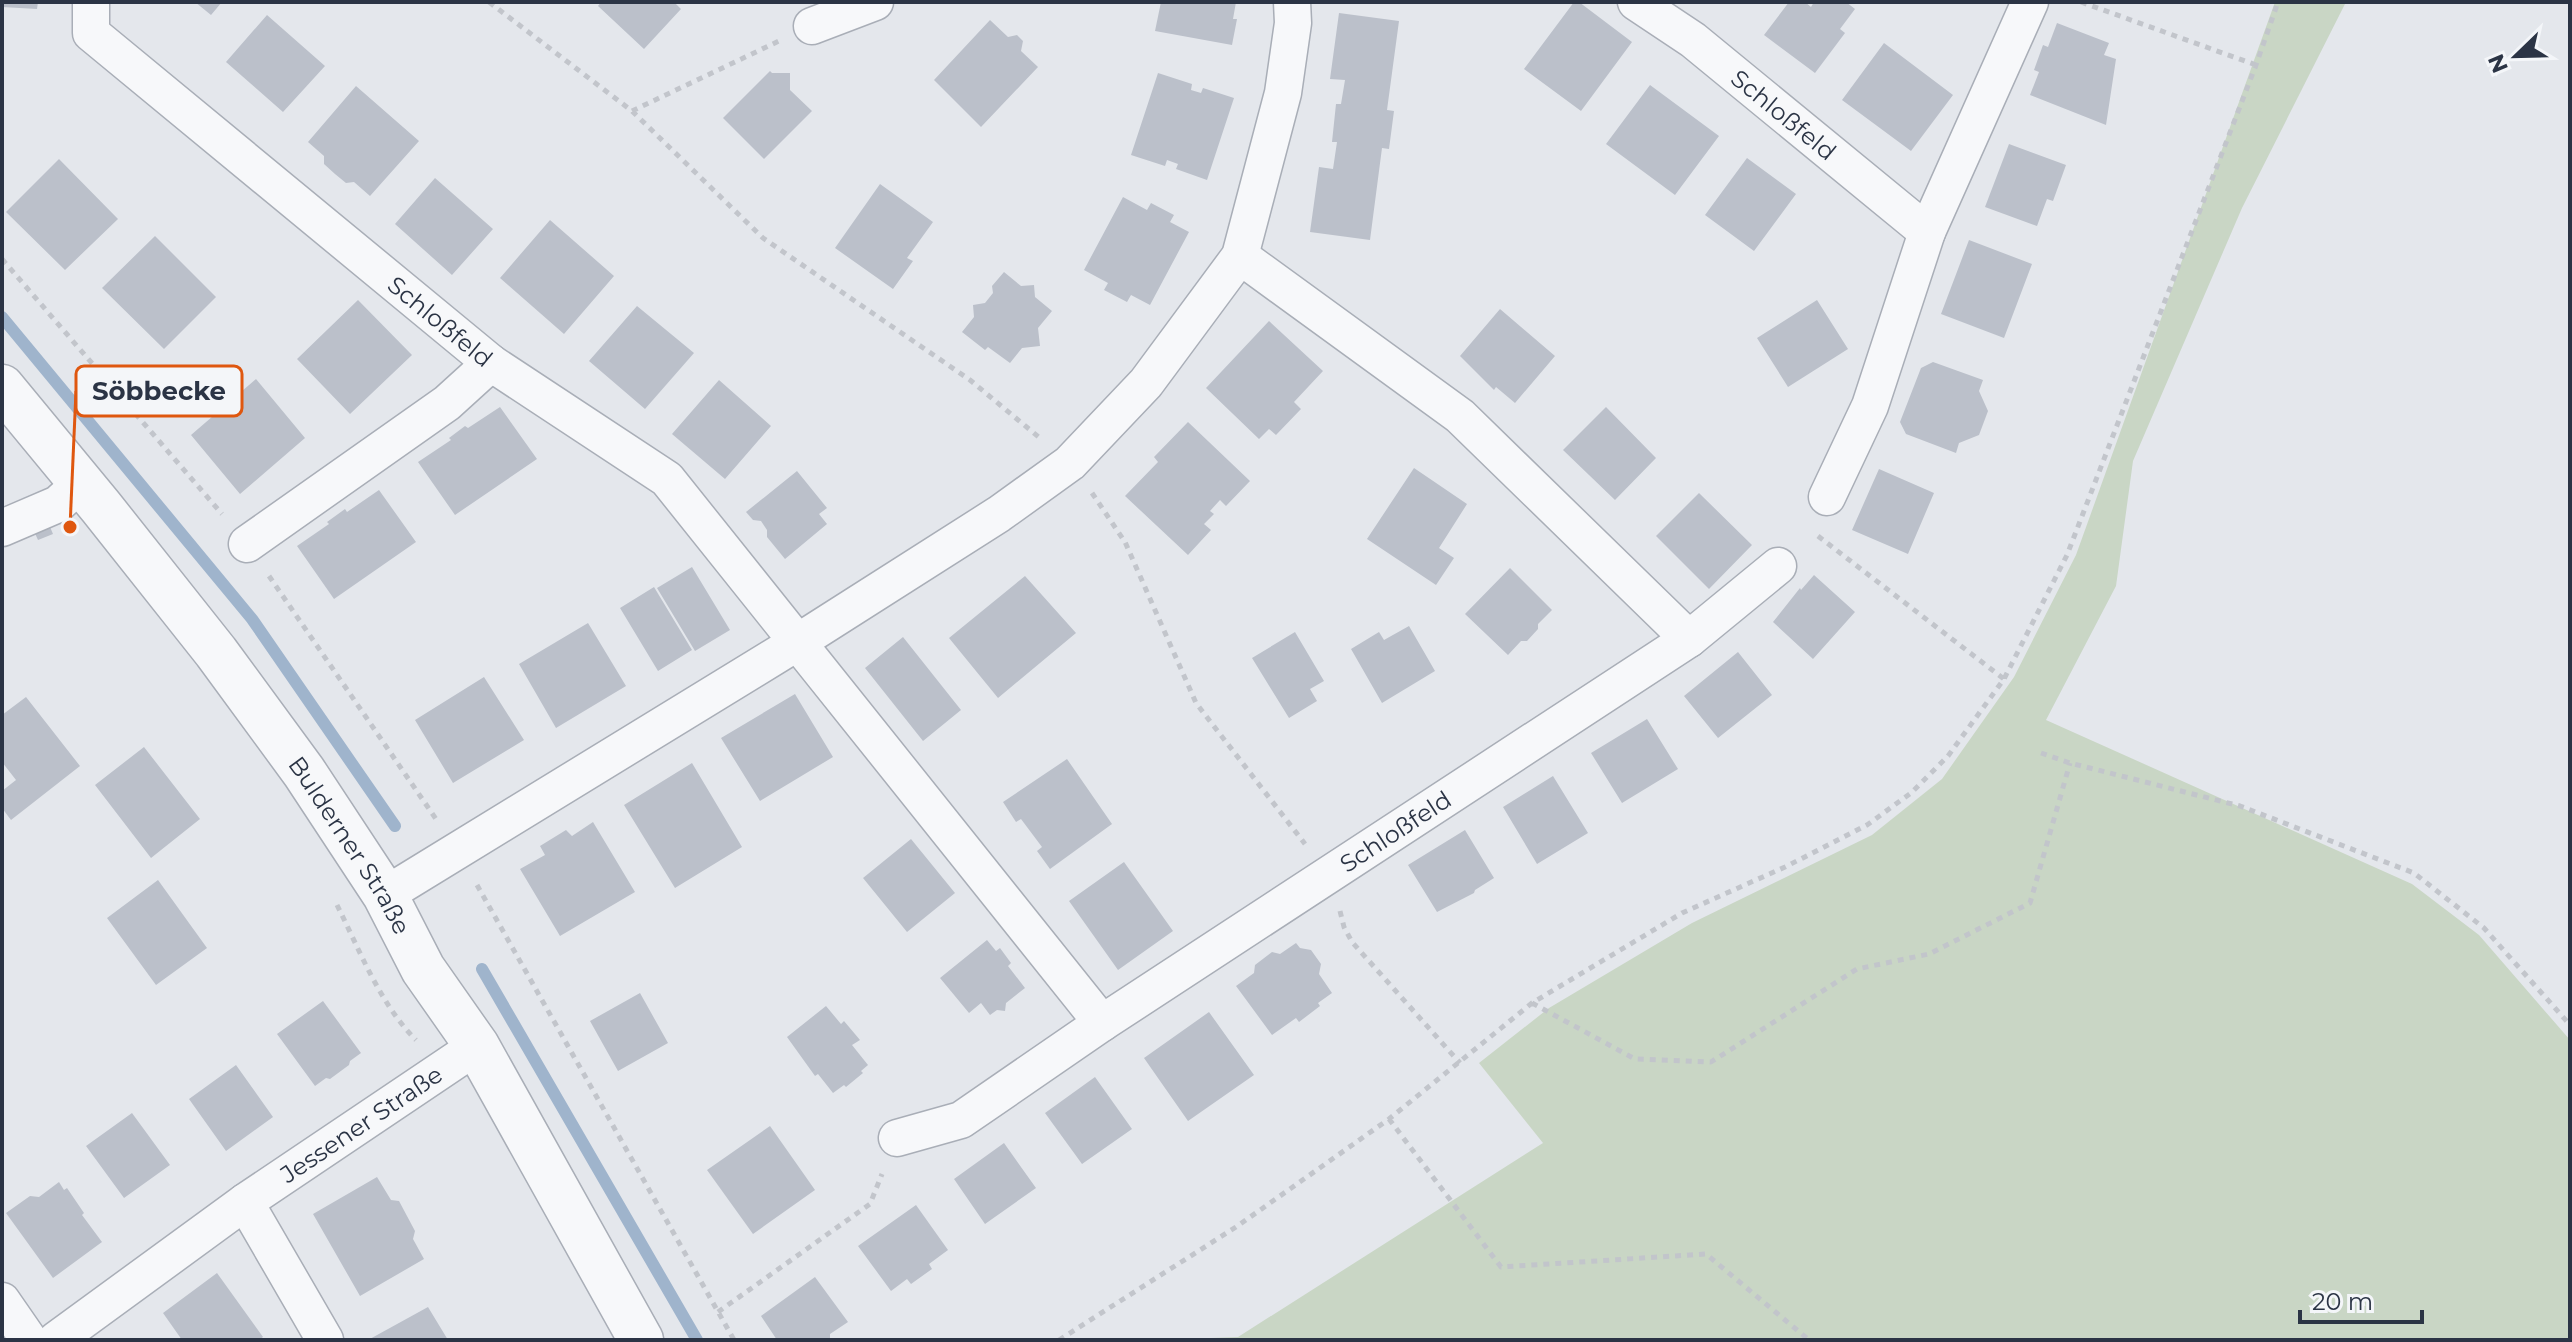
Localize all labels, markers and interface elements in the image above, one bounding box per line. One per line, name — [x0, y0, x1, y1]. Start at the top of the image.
north arrow — [2476, 16, 2556, 96]
text: N — [2482, 50, 2514, 77]
street label: Schloßfeld — [1726, 63, 1842, 166]
street label: Schloßfeld — [382, 270, 499, 373]
callout: Söbbecke — [76, 366, 242, 416]
text: Söbbecke — [92, 375, 226, 407]
street label: Bulderner Straße — [283, 750, 417, 939]
street label: Schloßfeld — [1334, 784, 1456, 878]
street label: Jessener Straße — [274, 1059, 448, 1189]
scale bar — [2300, 1274, 2422, 1324]
text: 20 m — [2312, 1287, 2373, 1316]

